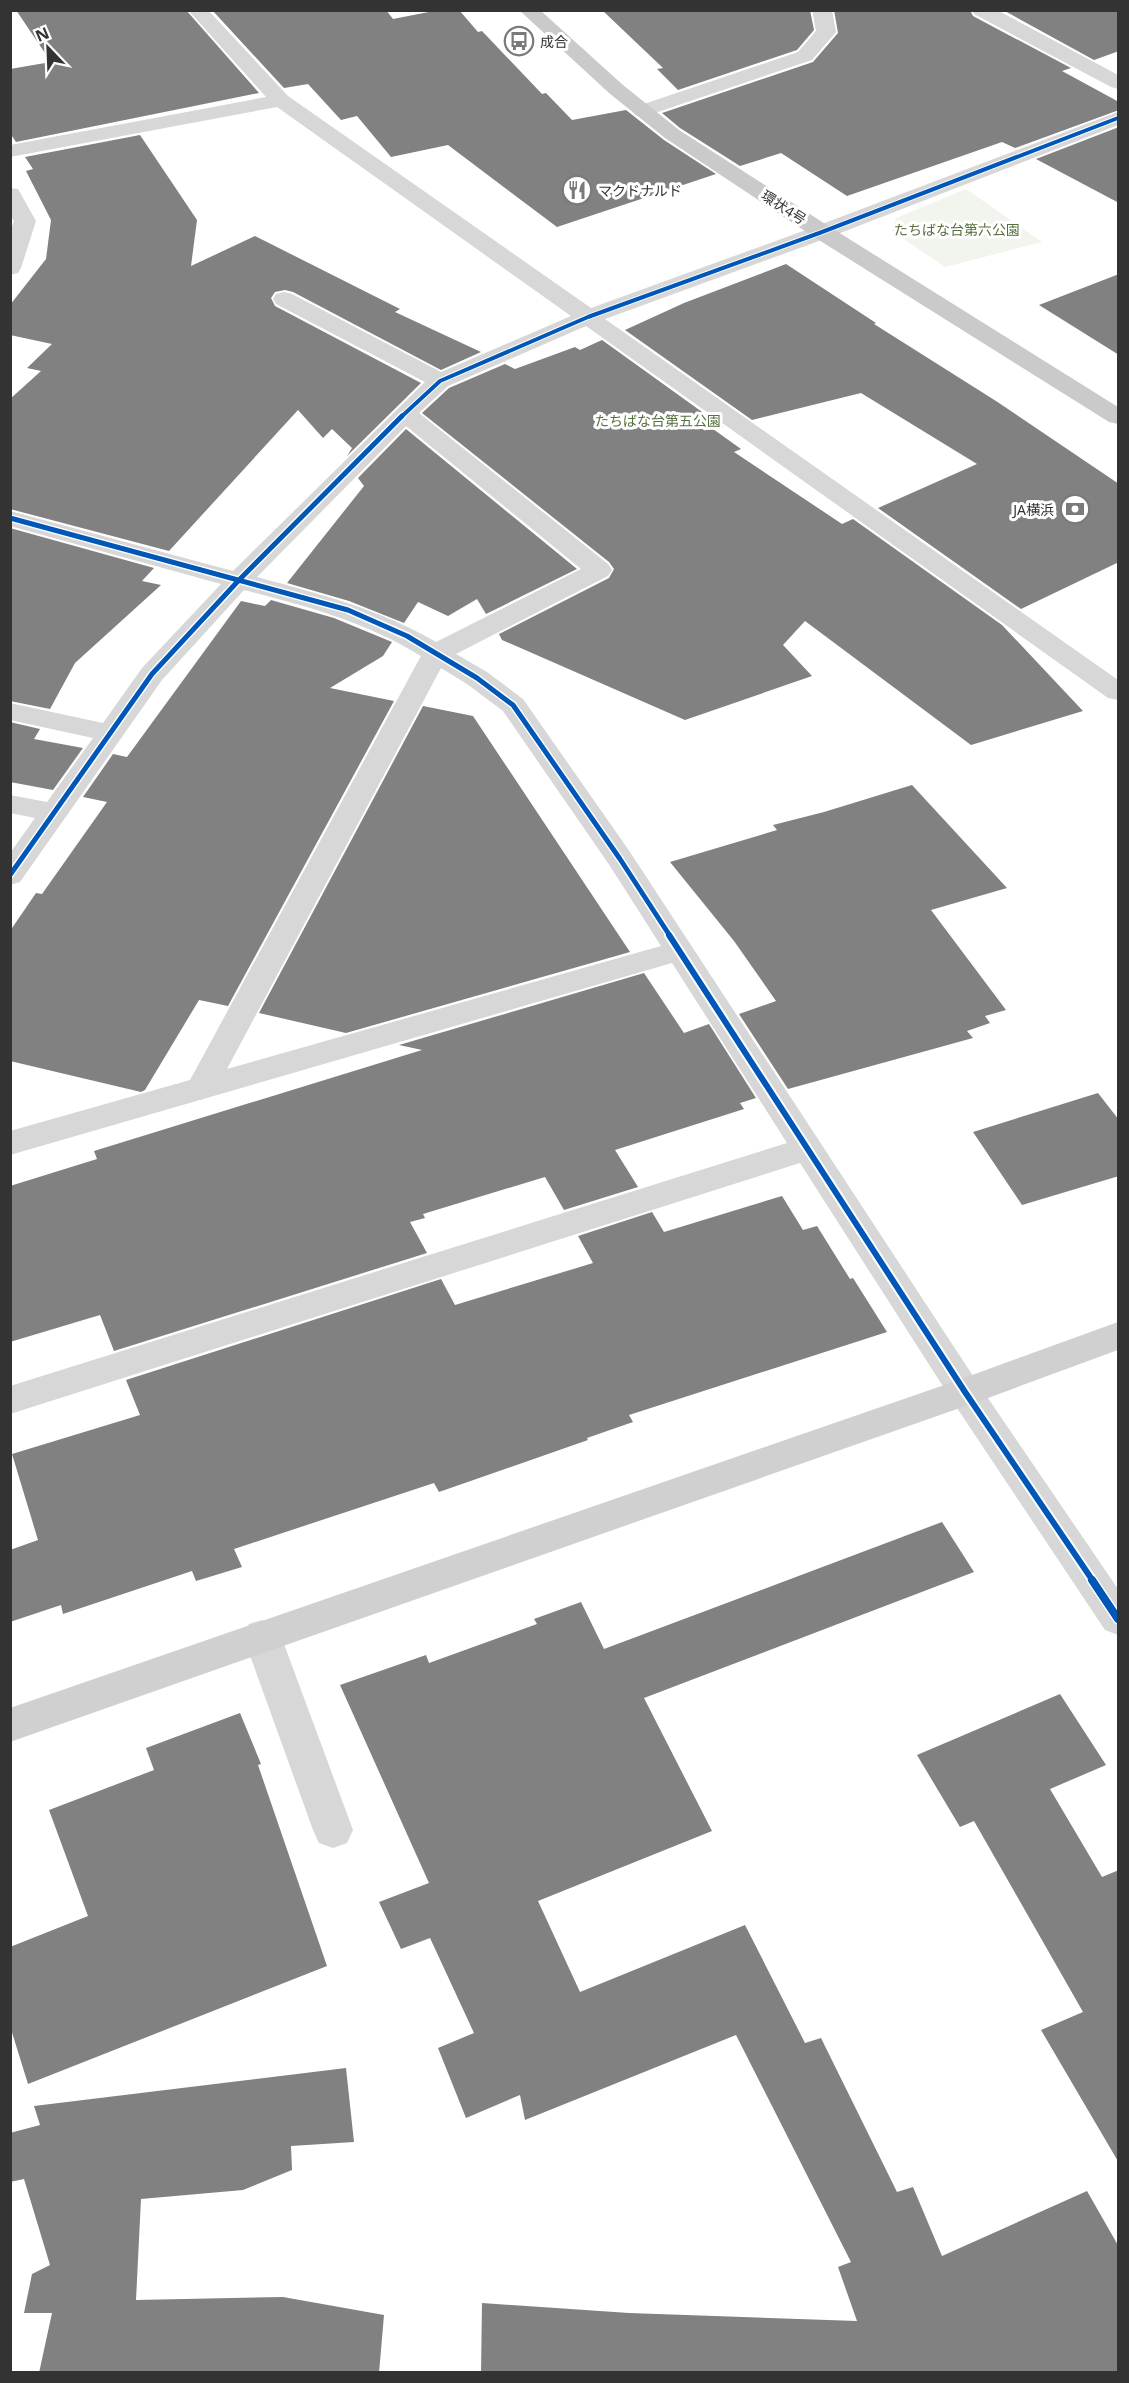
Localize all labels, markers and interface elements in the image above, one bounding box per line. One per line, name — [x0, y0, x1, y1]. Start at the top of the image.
north arrow — [18, 18, 78, 78]
text: N — [32, 22, 52, 47]
bus stop icon: 成合 — [503, 25, 535, 57]
place label: 成合 — [540, 32, 568, 51]
restaurant icon: マクドナルド — [561, 174, 593, 206]
place label: マクドナルド — [598, 181, 682, 200]
street label: 環状4号 — [758, 185, 810, 229]
park label: たちばな台第六公園 — [894, 220, 1020, 239]
park label: たちばな台第五公園 — [595, 411, 721, 430]
bank icon: JA横浜 — [1059, 493, 1091, 525]
place label: JA横浜 — [1011, 500, 1054, 519]

